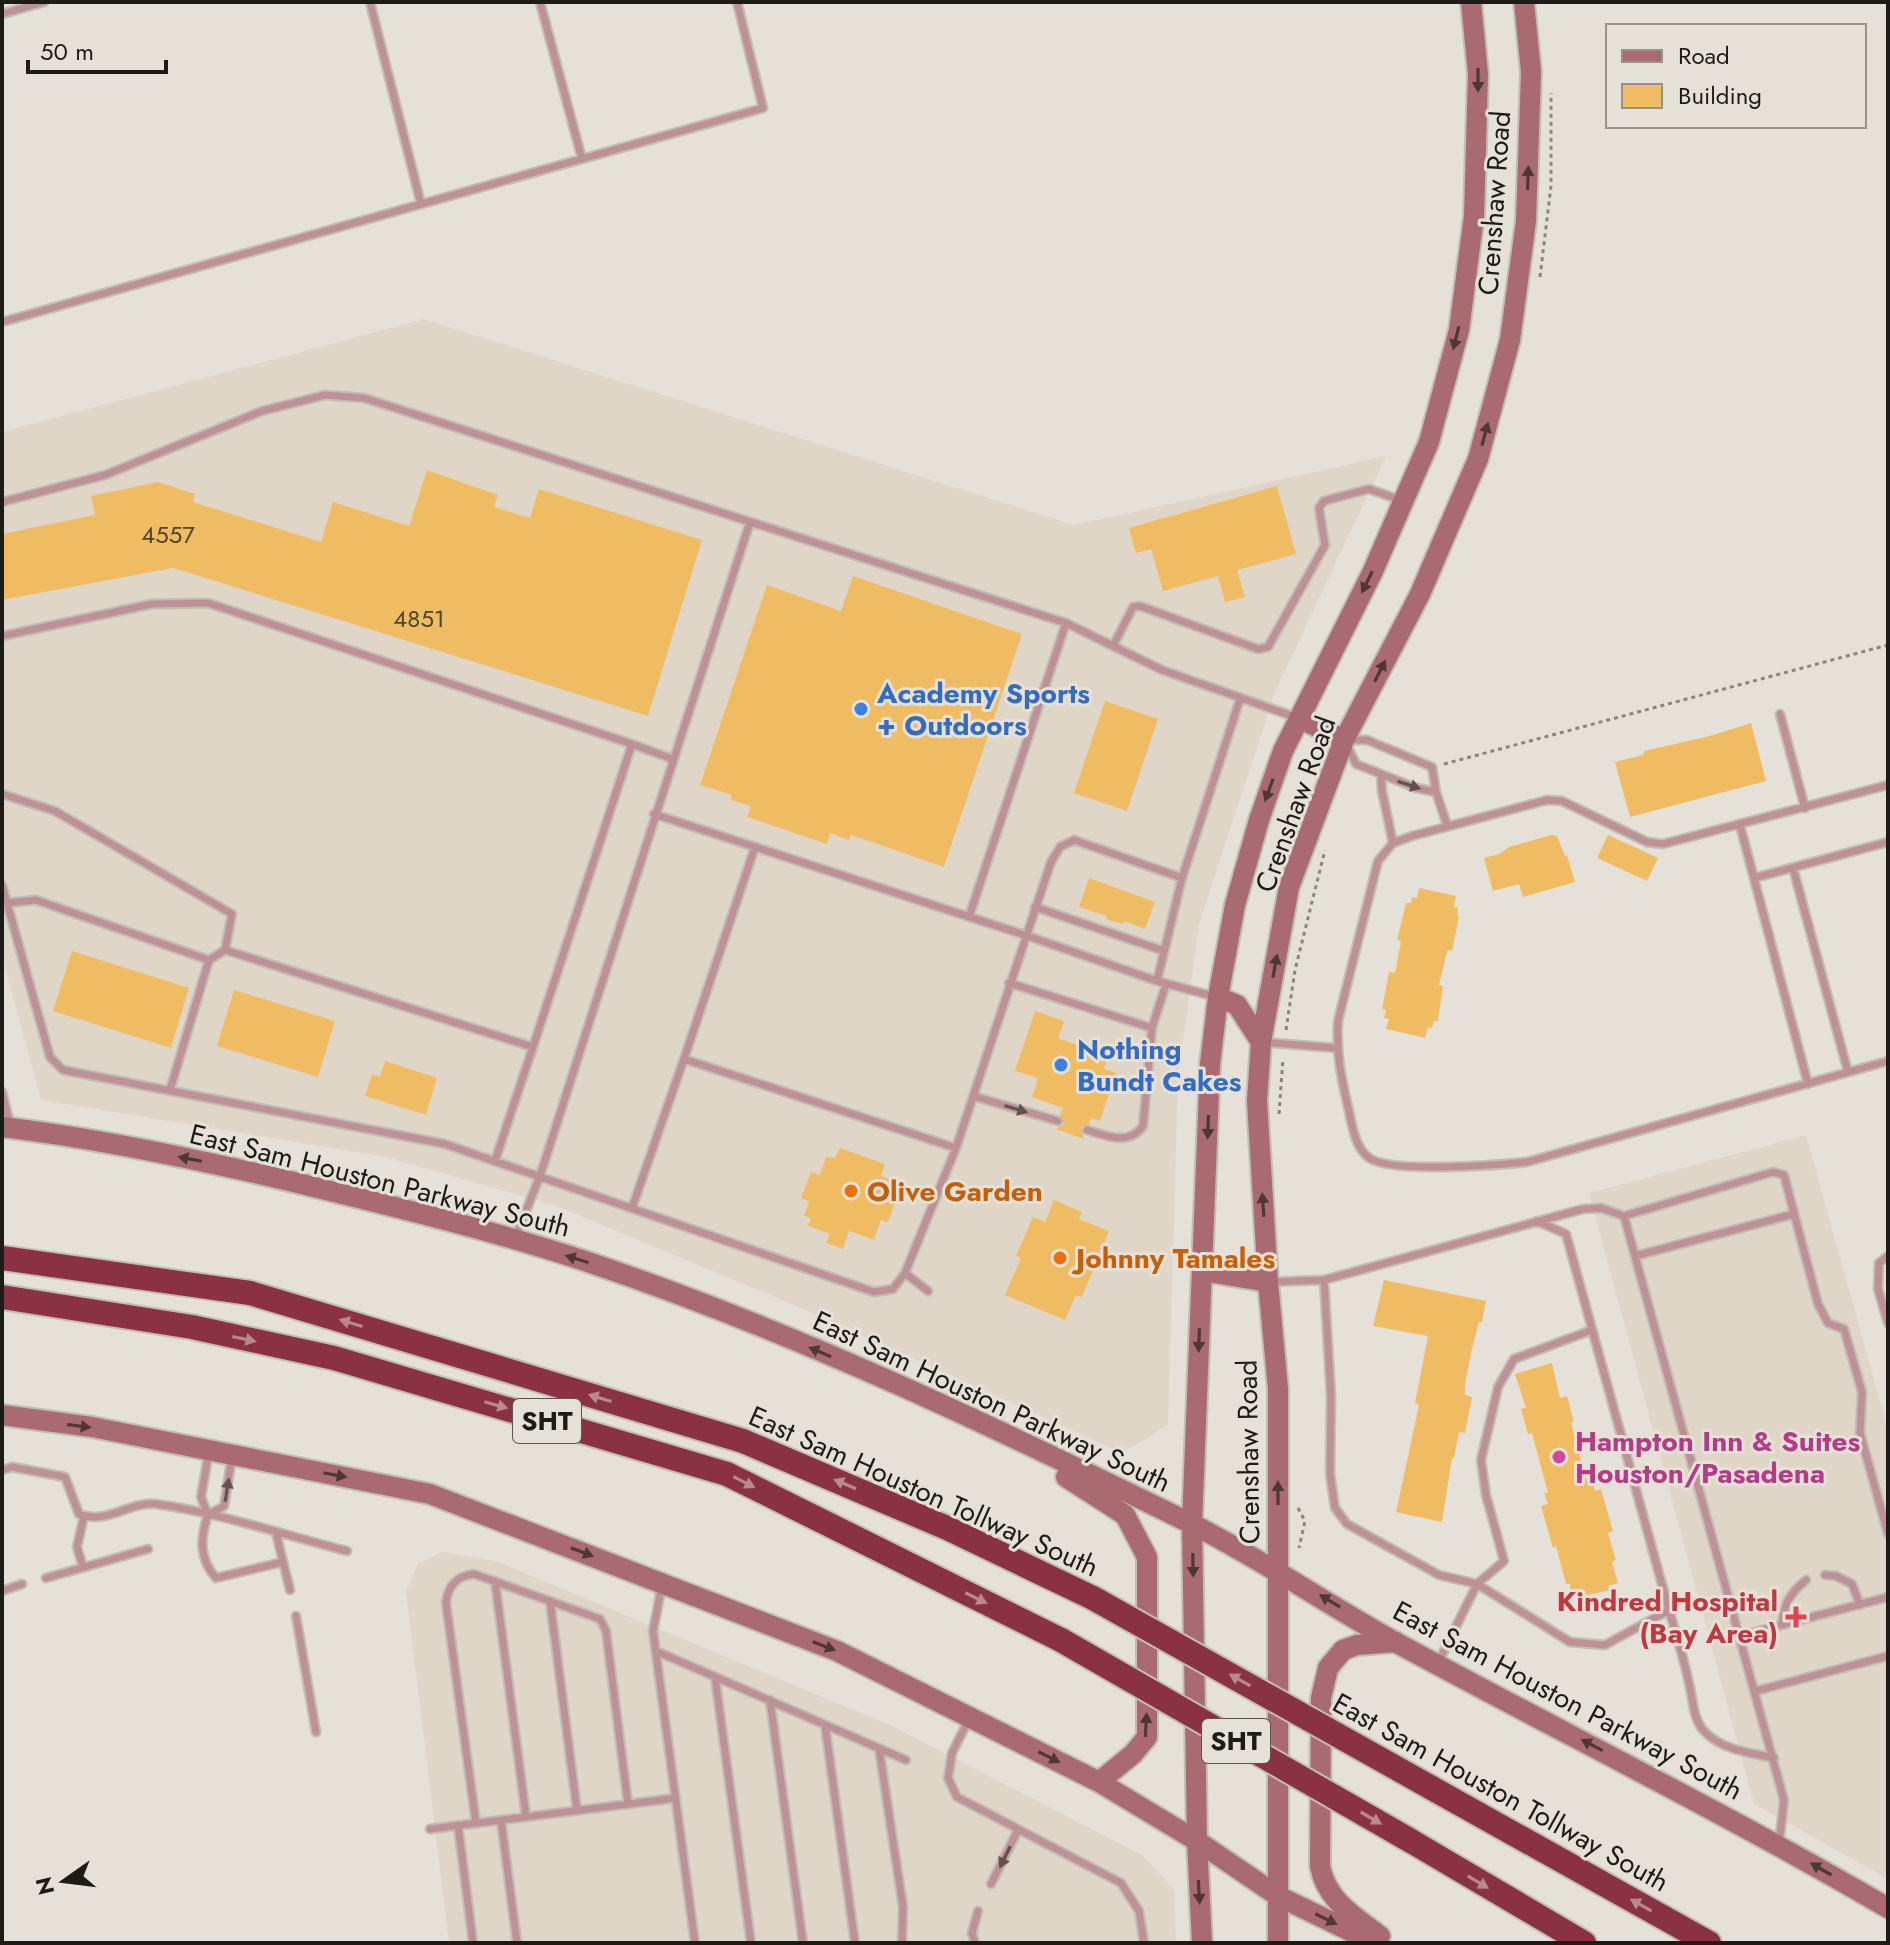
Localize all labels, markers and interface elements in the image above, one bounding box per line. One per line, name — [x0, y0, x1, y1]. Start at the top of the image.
scale bar — [28, 24, 166, 74]
legend — [1606, 24, 1866, 128]
text: 50 m — [40, 34, 94, 69]
text: Road — [1678, 38, 1730, 73]
one-way arrow — [1472, 68, 1484, 93]
text: Building — [1678, 78, 1762, 113]
street label: Crenshaw Road — [1468, 110, 1521, 297]
one-way arrow — [1521, 165, 1534, 190]
one-way arrow — [1450, 326, 1462, 351]
one-way arrow — [1479, 421, 1492, 445]
house number: 4557 — [141, 517, 195, 552]
one-way arrow — [1361, 570, 1374, 593]
house number: 4851 — [393, 601, 445, 636]
one-way arrow — [1373, 659, 1387, 682]
place label: Academy Sports + Outdoors — [876, 673, 1090, 746]
marker: Academy Sports + Outdoors — [852, 700, 870, 718]
street label: Crenshaw Road — [1245, 710, 1346, 898]
one-way arrow — [1263, 778, 1275, 802]
one-way arrow — [1397, 779, 1421, 791]
one-way arrow — [1269, 953, 1281, 978]
place label: Nothing Bundt Cakes — [1077, 1029, 1242, 1102]
marker: Nothing Bundt Cakes — [1052, 1056, 1070, 1074]
one-way arrow — [1004, 1103, 1028, 1116]
street label: East Sam Houston Parkway South — [185, 1113, 574, 1248]
one-way arrow — [1201, 1115, 1214, 1140]
one-way arrow — [177, 1153, 202, 1165]
place label: Olive Garden — [867, 1171, 1043, 1212]
marker: Olive Garden — [842, 1182, 860, 1200]
one-way arrow — [1256, 1192, 1269, 1217]
place label: Johnny Tamales — [1071, 1238, 1275, 1279]
marker: Johnny Tamales — [1051, 1249, 1069, 1267]
one-way arrow — [565, 1252, 589, 1265]
street label: East Sam Houston Parkway South — [806, 1300, 1178, 1503]
one-way arrow — [338, 1316, 362, 1329]
one-way arrow — [1193, 1328, 1206, 1353]
one-way arrow — [232, 1333, 257, 1345]
one-way arrow — [808, 1345, 832, 1358]
street label: Crenshaw Road — [1226, 1359, 1271, 1545]
one-way arrow — [587, 1391, 611, 1404]
street label: East Sam Houston Tollway South — [742, 1396, 1105, 1587]
one-way arrow — [484, 1399, 508, 1412]
road number: SHT — [513, 1399, 581, 1443]
one-way arrow — [67, 1420, 92, 1433]
place label: Hampton Inn & Suites Houston/Pasadena — [1575, 1421, 1861, 1494]
marker: Hampton Inn & Suites Houston/Pasadena — [1550, 1448, 1568, 1466]
one-way arrow — [322, 1469, 347, 1482]
one-way arrow — [732, 1475, 755, 1489]
one-way arrow — [221, 1477, 234, 1502]
one-way arrow — [832, 1477, 856, 1490]
one-way arrow — [1272, 1480, 1284, 1505]
one-way arrow — [570, 1546, 594, 1559]
one-way arrow — [1186, 1553, 1199, 1578]
place label: Kindred Hospital (Bay Area) — [1557, 1581, 1778, 1654]
street label: East Sam Houston Parkway South — [1386, 1591, 1750, 1810]
one-way arrow — [965, 1592, 988, 1605]
one-way arrow — [1319, 1595, 1341, 1609]
marker: Kindred Hospital (Bay Area) — [1785, 1606, 1807, 1628]
one-way arrow — [812, 1640, 836, 1653]
one-way arrow — [1229, 1673, 1251, 1687]
street label: East Sam Houston Tollway South — [1325, 1683, 1676, 1902]
one-way arrow — [1140, 1712, 1153, 1737]
road number: SHT — [1202, 1719, 1270, 1763]
one-way arrow — [1581, 1738, 1604, 1751]
one-way arrow — [1037, 1750, 1060, 1764]
one-way arrow — [1360, 1811, 1382, 1825]
north arrow — [24, 1841, 104, 1921]
one-way arrow — [998, 1845, 1012, 1869]
one-way arrow — [1810, 1862, 1832, 1876]
text: N — [27, 1873, 62, 1898]
one-way arrow — [1467, 1874, 1489, 1888]
one-way arrow — [1193, 1880, 1206, 1905]
one-way arrow — [1629, 1898, 1652, 1912]
one-way arrow — [1315, 1913, 1338, 1926]

